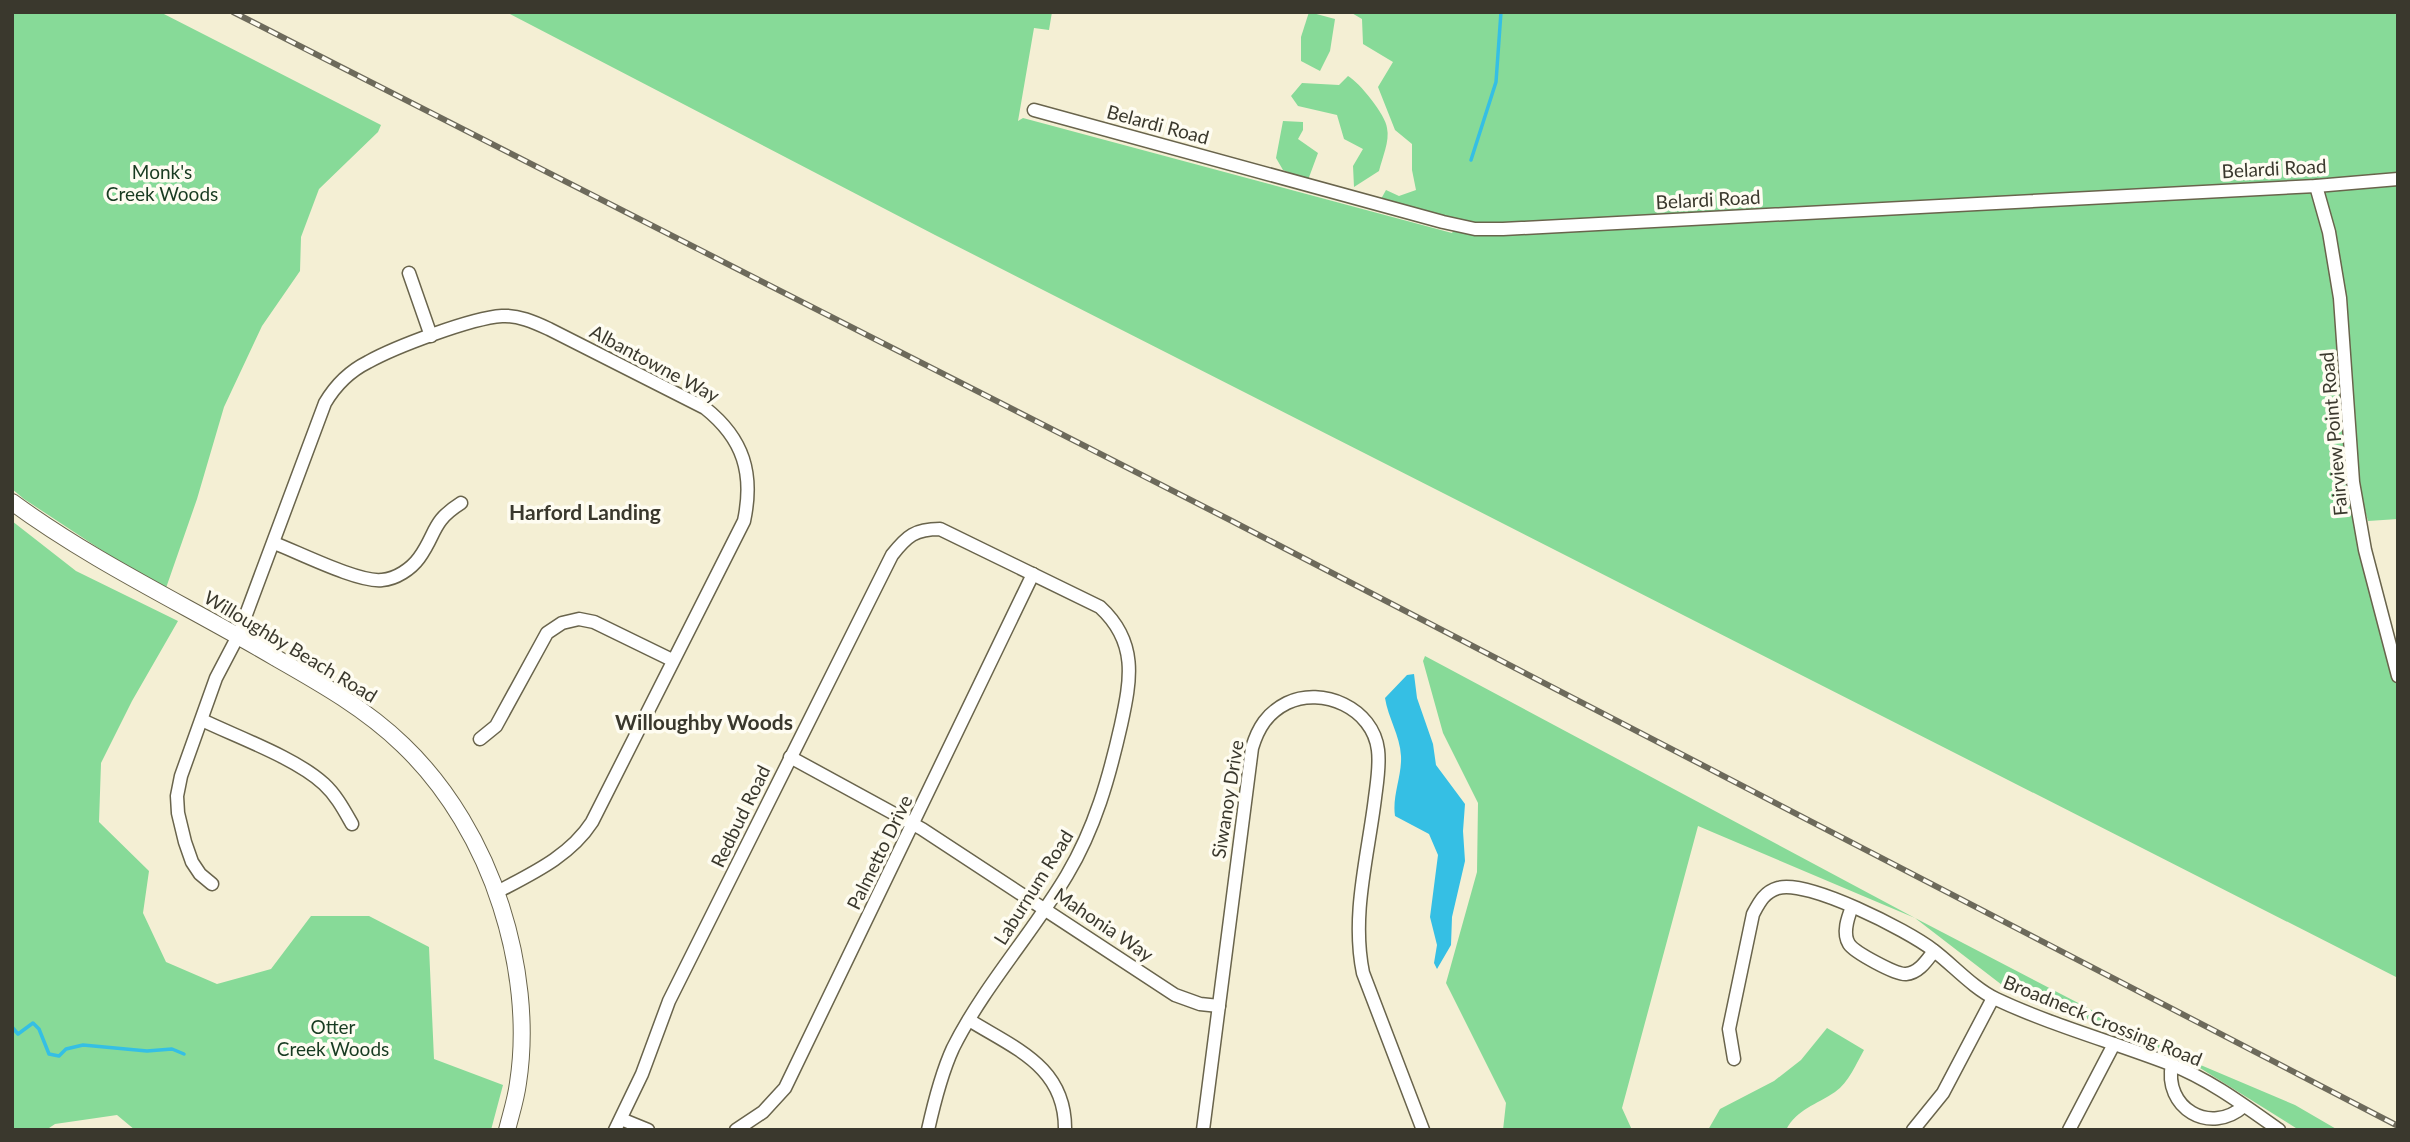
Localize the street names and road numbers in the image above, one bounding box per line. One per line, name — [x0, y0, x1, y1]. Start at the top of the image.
street label: Belardi Road — [1104, 99, 1212, 149]
street label: Belardi Road — [2221, 154, 2327, 182]
street label: Belardi Road — [1655, 185, 1761, 213]
street label: Albantowne Way — [586, 319, 724, 407]
street label: Fairview Point Road — [2314, 351, 2352, 517]
street label: Willoughby Beach Road — [200, 585, 382, 707]
street label: Siwanoy Drive — [1206, 738, 1248, 860]
street label: Redbud Road — [705, 761, 775, 871]
street label: Palmetto Drive — [841, 791, 917, 913]
street label: Laburnum Road — [988, 825, 1078, 949]
street label: Mahonia Way — [1050, 882, 1158, 966]
street label: Broadneck Crossing Road — [2000, 970, 2206, 1070]

